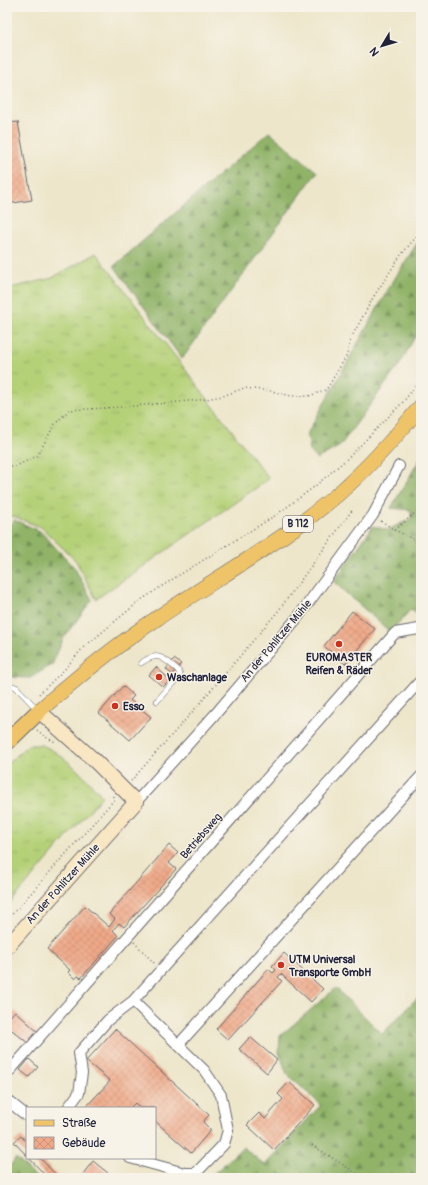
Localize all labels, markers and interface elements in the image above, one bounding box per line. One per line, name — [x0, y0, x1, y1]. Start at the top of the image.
north arrow — [362, 26, 402, 66]
text: N — [367, 44, 382, 59]
road number: B 112 — [283, 516, 313, 532]
street label: An der Pohlitzer Mühle — [238, 597, 315, 685]
marker: EUROMASTER Reifen & Räder — [334, 639, 344, 649]
place label: EUROMASTER Reifen & Räder — [305, 651, 374, 677]
place label: Waschanlage — [167, 671, 227, 684]
marker: Waschanlage — [154, 672, 164, 682]
place label: Esso — [123, 700, 145, 713]
marker: Esso — [110, 701, 120, 711]
street label: Betriebsweg — [178, 810, 225, 861]
street label: An der Pohlitzer Mühle — [24, 841, 103, 927]
place label: UTM Universal Transporte GmbH — [288, 953, 371, 979]
marker: UTM Universal Transporte GmbH — [276, 960, 286, 970]
legend — [26, 1107, 156, 1159]
text: Straße — [62, 1116, 96, 1131]
text: Gebäude — [62, 1136, 106, 1151]

